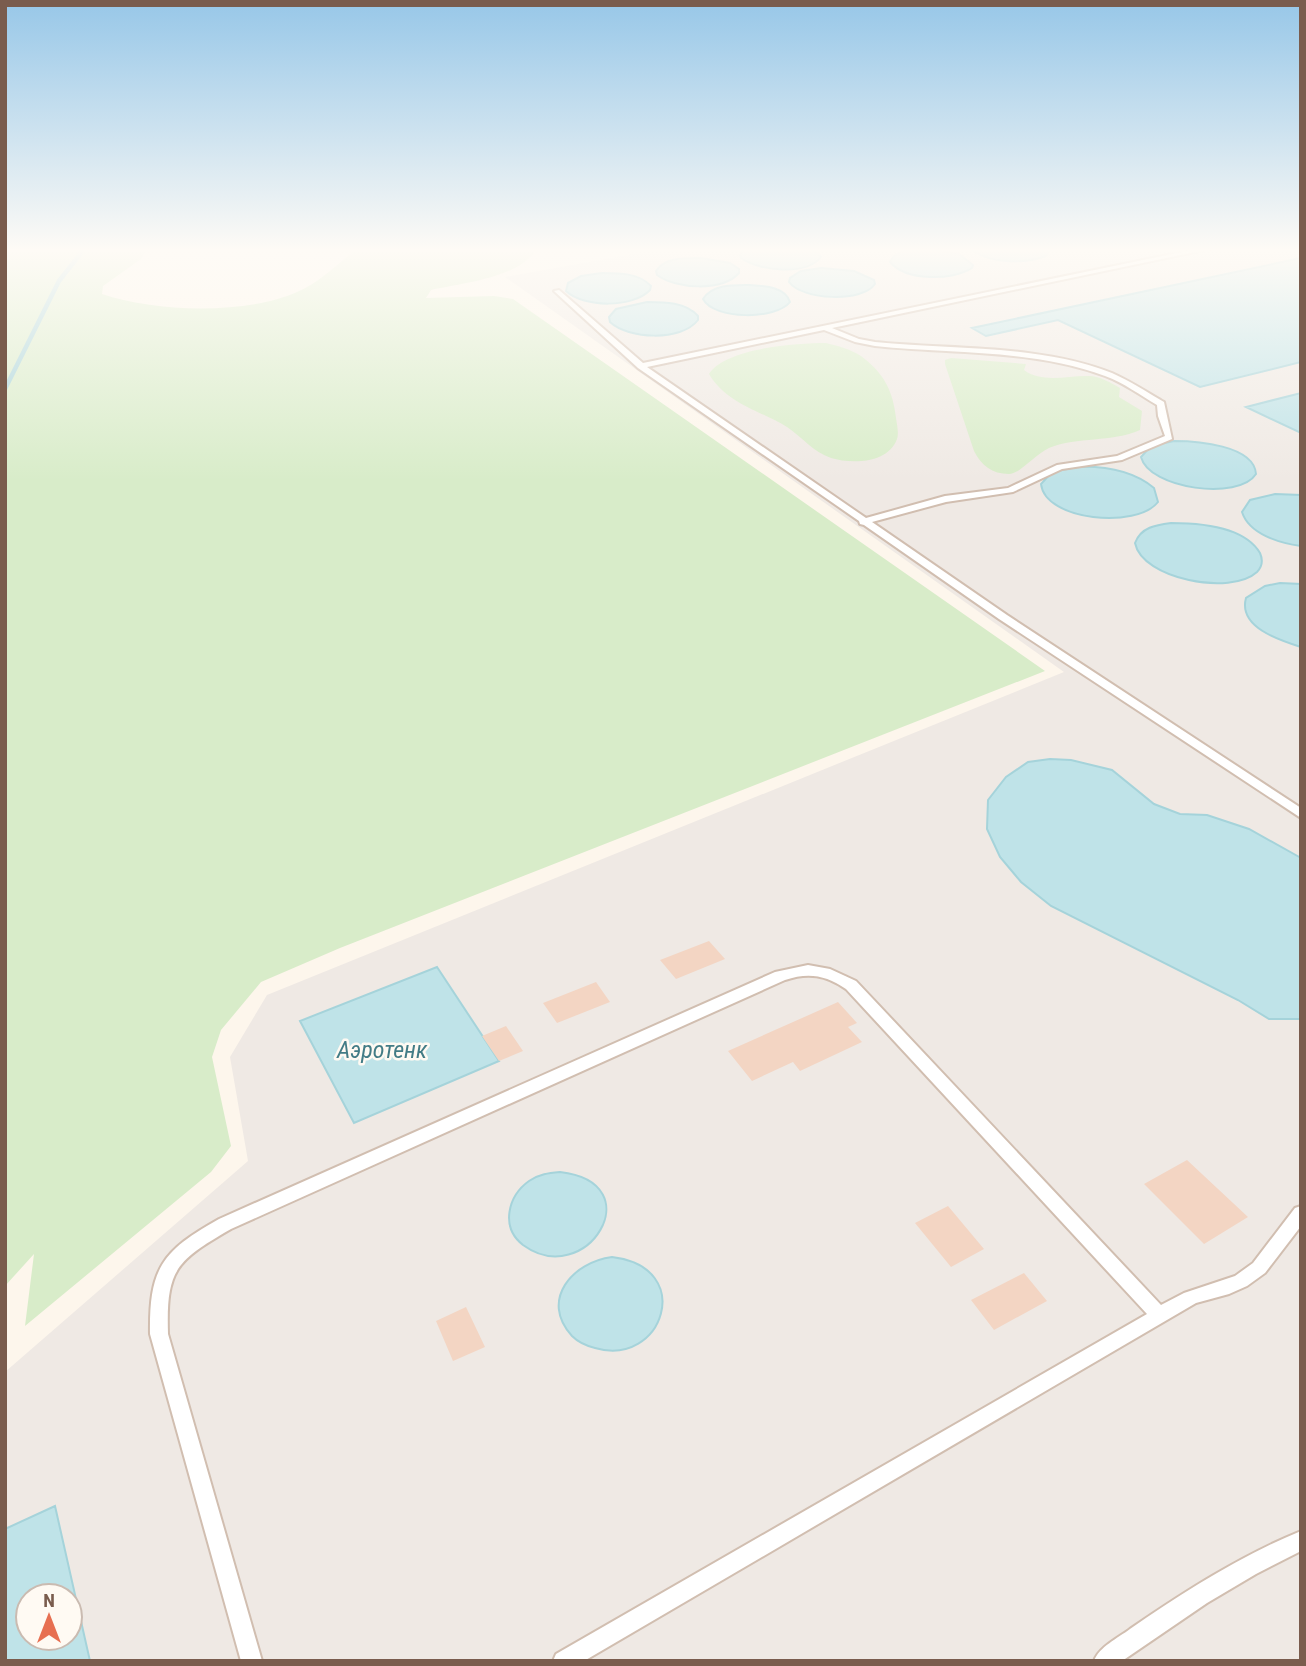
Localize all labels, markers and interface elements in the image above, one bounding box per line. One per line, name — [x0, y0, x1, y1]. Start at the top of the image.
water label: Аэротенк — [336, 1036, 428, 1064]
north arrow — [14, 1582, 84, 1652]
text: N — [43, 1589, 55, 1612]

